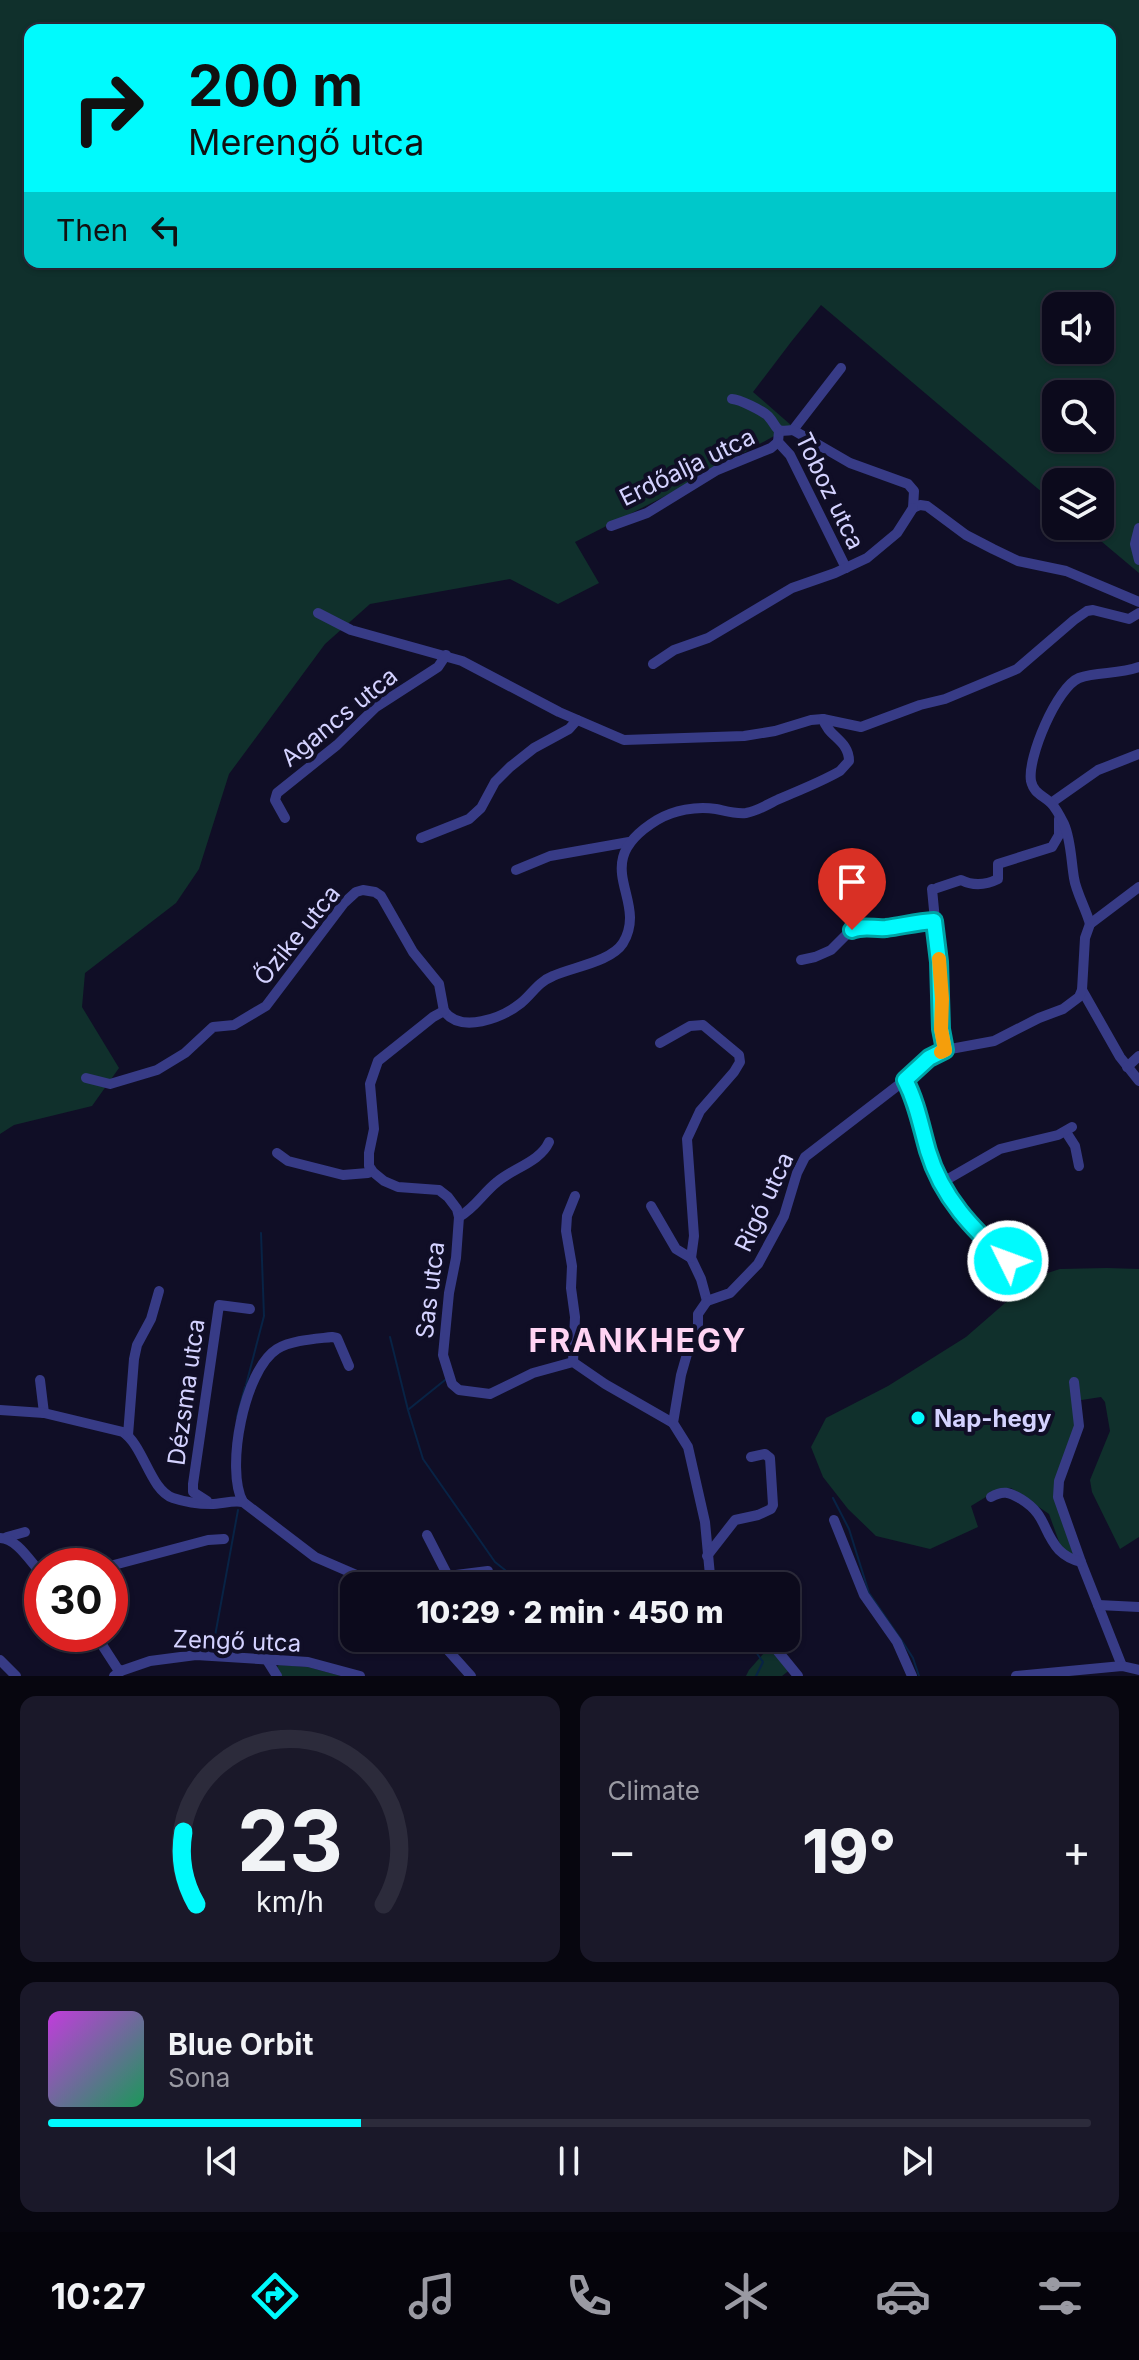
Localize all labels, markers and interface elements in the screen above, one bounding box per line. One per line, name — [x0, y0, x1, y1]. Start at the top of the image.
text: 200 m — [188, 52, 363, 120]
icon: right — [56, 56, 160, 160]
text: Merengő utca — [188, 120, 424, 164]
icon: left — [144, 208, 188, 252]
text: Then — [56, 212, 128, 248]
map controls — [1042, 292, 1114, 540]
button: sound — [1042, 292, 1114, 364]
button: search — [1042, 380, 1114, 452]
street label: Erdőalja utca — [615, 422, 759, 512]
street label: Toboz utca — [789, 428, 871, 554]
button: layers — [1042, 468, 1114, 540]
street label: Agancs utca — [275, 661, 403, 773]
pin — [818, 848, 886, 930]
icon: arrive — [830, 860, 874, 904]
street label: Őzike utca — [248, 879, 346, 991]
street label: Rigó utca — [728, 1148, 800, 1256]
position arrow — [966, 1219, 1050, 1303]
street label: Sas utca — [410, 1240, 450, 1340]
street label: Dézsma utca — [161, 1317, 211, 1467]
district label: FRANKHEGY — [529, 1321, 747, 1360]
place label: Nap-hegy — [934, 1404, 1052, 1433]
marker: Nap-hegy — [909, 1409, 927, 1427]
speed limit sign: 30 — [24, 1548, 128, 1652]
text: 10:29 · 2 min · 450 m — [416, 1594, 724, 1630]
street label: Zengő utca — [172, 1624, 302, 1658]
text: Climate — [608, 1775, 700, 1806]
text: 23 — [237, 1790, 343, 1891]
text: 19° — [802, 1815, 896, 1887]
text: − — [608, 1824, 637, 1878]
text: + — [1062, 1824, 1091, 1878]
text: km/h — [256, 1884, 324, 1919]
text: Blue Orbit — [168, 2026, 313, 2062]
text: Sona — [168, 2062, 230, 2093]
icon: previous — [200, 2139, 244, 2183]
icon: pause — [547, 2139, 591, 2183]
icon: next — [895, 2139, 939, 2183]
icon: directions — [247, 2268, 303, 2324]
icon: music — [404, 2268, 460, 2324]
icon: phone — [561, 2268, 617, 2324]
icon: climate — [718, 2268, 774, 2324]
icon: car — [875, 2268, 931, 2324]
icon: filters — [1032, 2268, 1088, 2324]
text: 10:27 — [51, 2274, 146, 2318]

